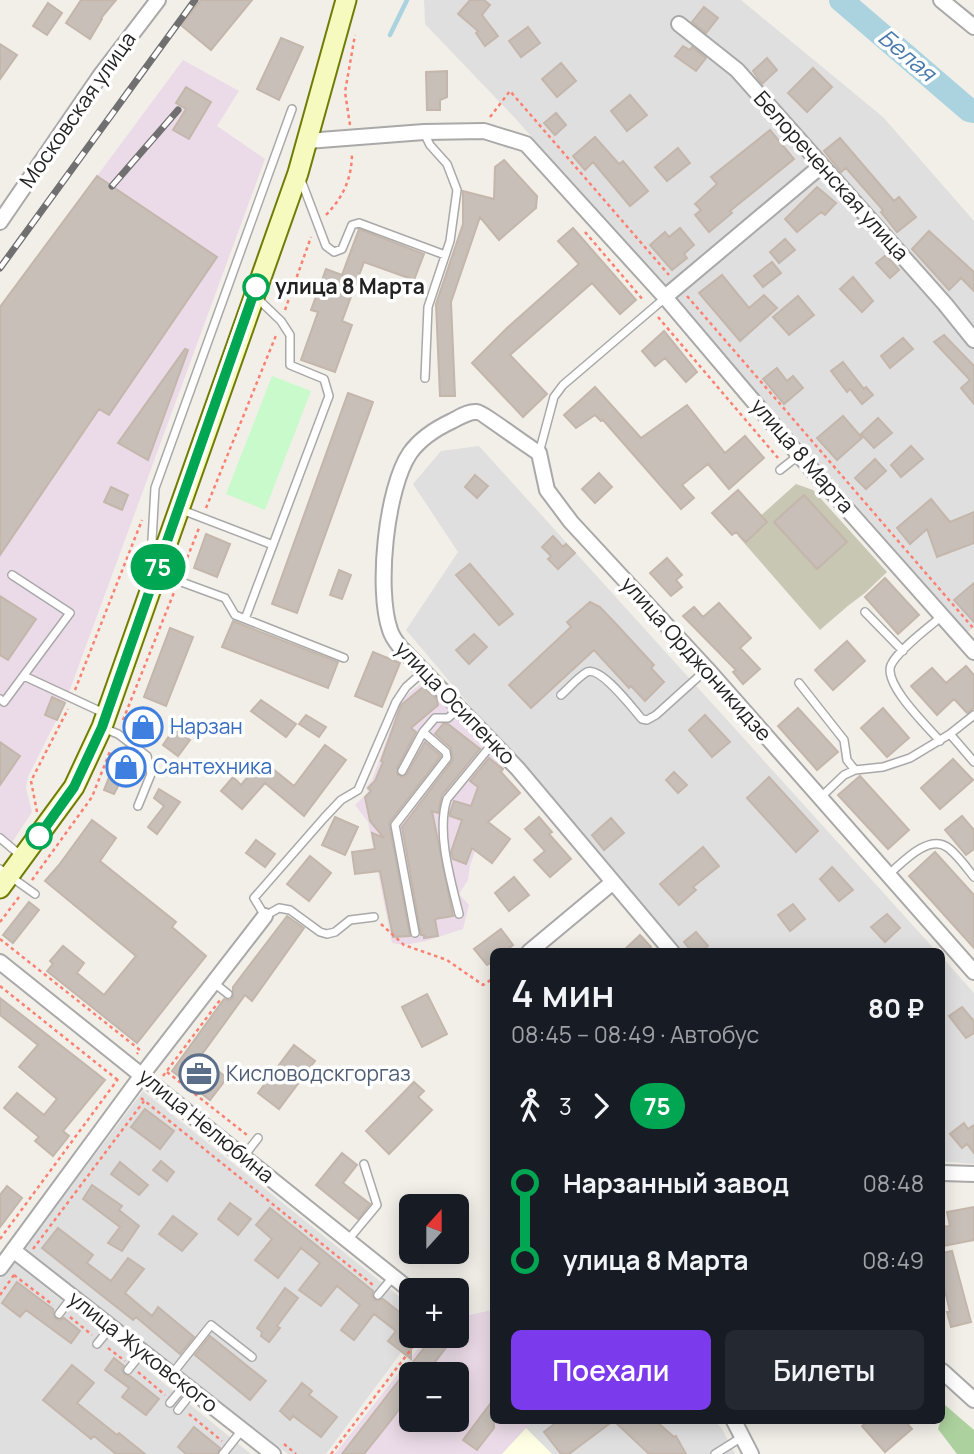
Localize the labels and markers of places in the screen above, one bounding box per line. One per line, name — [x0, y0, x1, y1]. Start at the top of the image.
place label: улица 8 Марта — [275, 272, 425, 300]
marker: улица 8 Марта — [243, 274, 269, 300]
shop icon: Нарзан — [122, 706, 164, 748]
place label: Нарзан — [170, 712, 243, 740]
shop icon: Сантехника — [105, 746, 147, 788]
place label: Сантехника — [153, 752, 272, 780]
unlabelled marker — [26, 823, 52, 849]
office icon: Кисловодскгоргаз — [178, 1053, 220, 1095]
place label: Кисловодскгоргаз — [226, 1059, 411, 1087]

